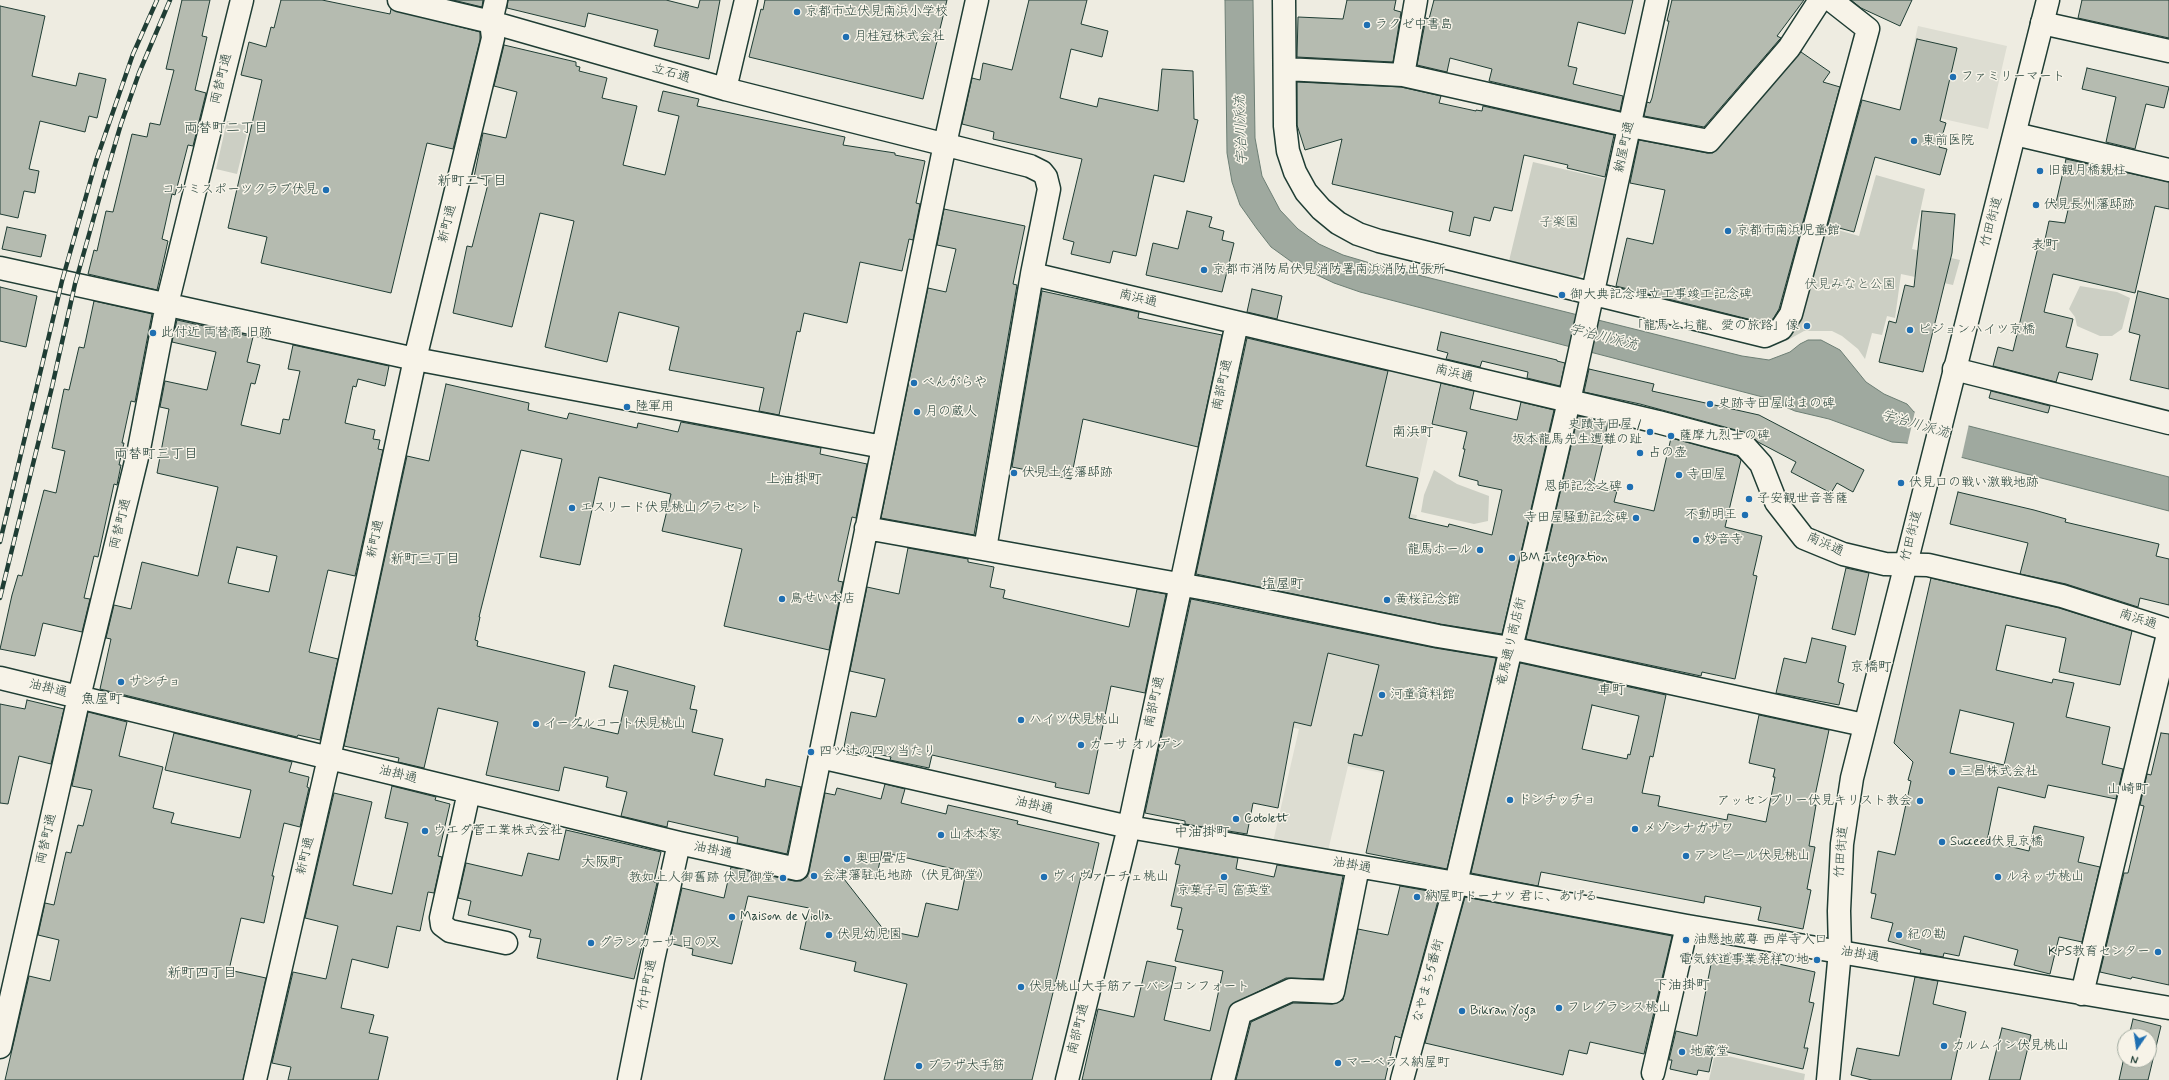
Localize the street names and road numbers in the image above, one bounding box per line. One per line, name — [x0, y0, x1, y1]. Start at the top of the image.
street label: 両替町通 — [208, 52, 236, 106]
street label: 立石通 — [650, 61, 692, 87]
street label: 納屋町通 — [1612, 120, 1638, 174]
street label: 竹田街道 — [1978, 195, 2006, 249]
street label: 新町通 — [436, 203, 460, 245]
street label: 南浜通 — [1117, 287, 1159, 311]
street label: 南部町通 — [1210, 358, 1236, 412]
street label: 南浜通 — [1433, 362, 1475, 386]
street label: 両替町通 — [107, 497, 135, 551]
street label: 竹田街道 — [1898, 509, 1926, 563]
street label: 新町通 — [364, 518, 388, 560]
street label: 南浜通 — [1804, 530, 1846, 560]
street label: 竜馬通り商店街 — [1494, 596, 1530, 688]
street label: 南浜通 — [2117, 607, 2159, 633]
street label: 南部町通 — [1142, 675, 1168, 729]
street label: 油掛通 — [27, 677, 69, 701]
street label: 油掛通 — [377, 763, 419, 787]
street label: 油掛通 — [1013, 794, 1055, 818]
street label: 両替町通 — [34, 812, 60, 866]
street label: 竹田街道 — [1832, 825, 1852, 879]
street label: 新町通 — [294, 835, 318, 877]
street label: 油掛通 — [692, 839, 734, 863]
street label: 油掛通 — [1331, 855, 1373, 877]
street label: なやまち5番街 — [1410, 938, 1448, 1024]
street label: 油掛通 — [1839, 944, 1881, 966]
street label: 竹中町通 — [635, 958, 661, 1012]
street label: 南部町通 — [1065, 1002, 1093, 1056]

